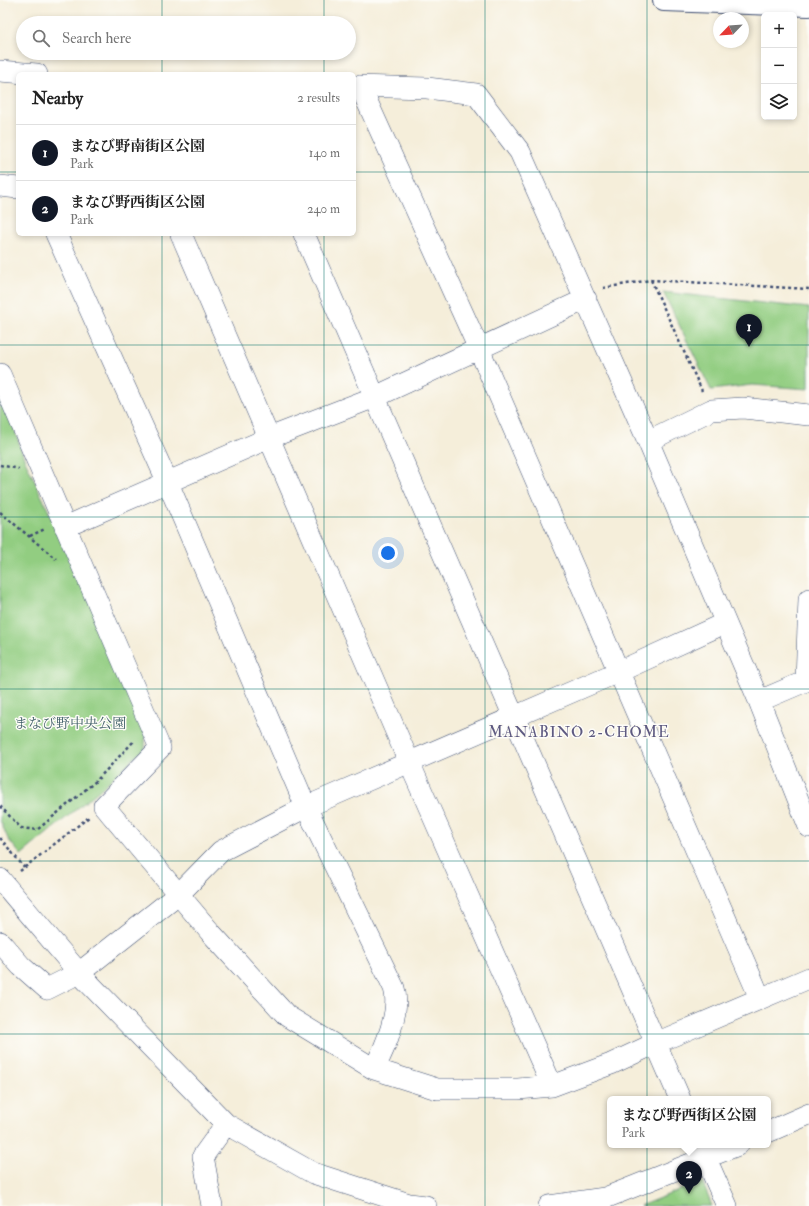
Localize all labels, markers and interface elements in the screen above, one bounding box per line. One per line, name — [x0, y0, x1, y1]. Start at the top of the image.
north arrow — [713, 12, 749, 48]
map controls — [761, 12, 797, 120]
button: + — [761, 12, 797, 48]
search box — [16, 16, 356, 60]
icon: search — [30, 27, 52, 49]
text: Search here — [62, 29, 131, 48]
button: − — [761, 48, 797, 84]
button: layers — [761, 84, 797, 120]
text: Nearby — [32, 88, 83, 109]
text: 2 results — [297, 90, 340, 106]
text: まなび野南街区公園 — [70, 137, 205, 156]
text: 1 — [43, 145, 47, 161]
text: 140 m — [309, 145, 340, 161]
text: Park — [70, 156, 94, 172]
text: まなび野西街区公園 — [70, 193, 205, 212]
text: 2 — [42, 201, 48, 217]
text: 240 m — [307, 201, 340, 217]
text: Park — [70, 212, 94, 228]
pin: 1 — [736, 314, 762, 347]
your location — [378, 543, 398, 563]
park label: まなび野中央公園 — [14, 715, 126, 732]
district label: MANABINO 2-CHOME — [488, 723, 670, 742]
popup — [607, 1096, 771, 1148]
text: まなび野西街区公園 — [621, 1106, 757, 1125]
text: Park — [621, 1125, 645, 1141]
pin: 2 — [676, 1161, 702, 1194]

